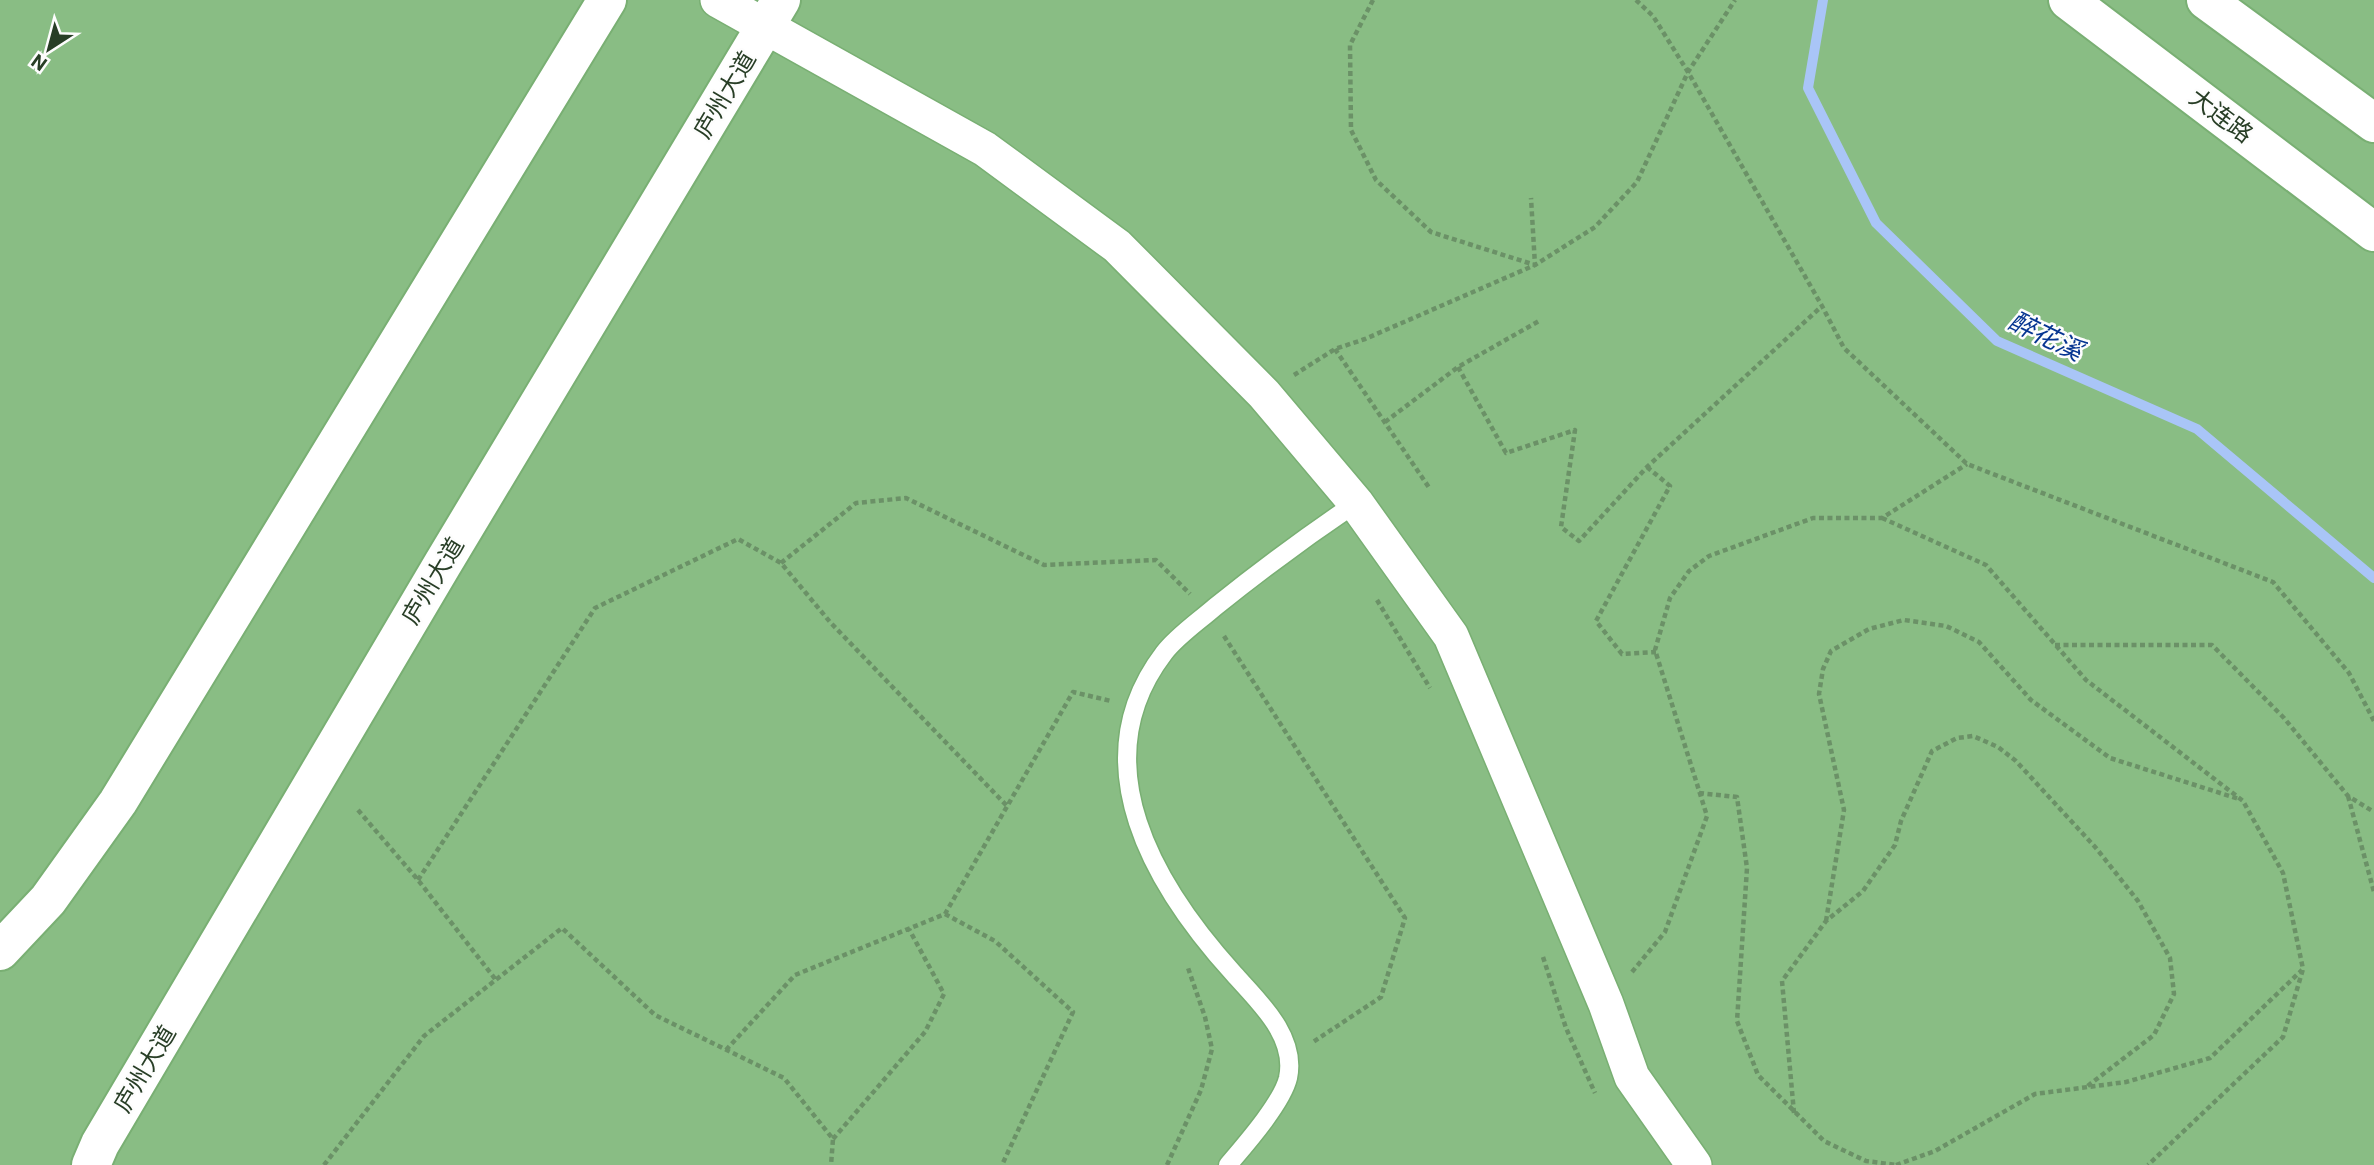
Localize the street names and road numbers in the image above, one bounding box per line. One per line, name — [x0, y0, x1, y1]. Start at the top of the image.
street label: 庐州大道 — [688, 47, 762, 143]
street label: 大连路 — [2184, 83, 2258, 149]
street label: 庐州大道 — [396, 533, 470, 629]
street label: 庐州大道 — [108, 1021, 182, 1117]

